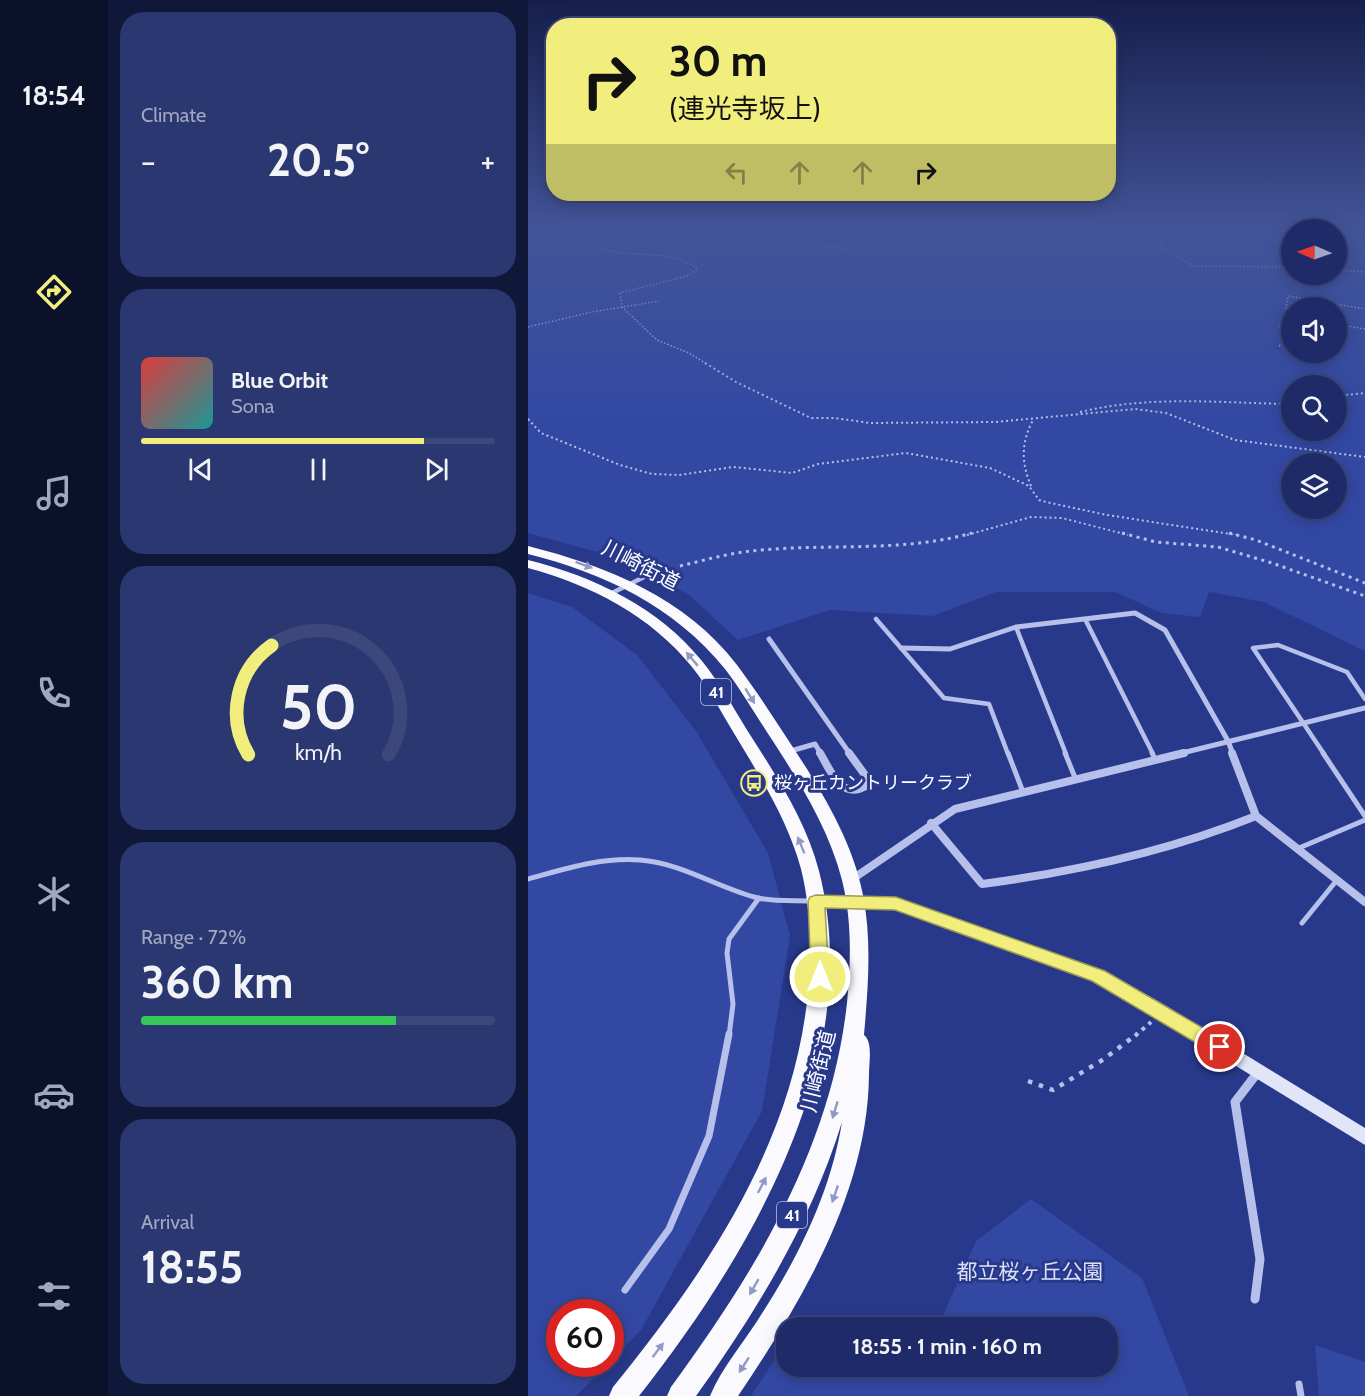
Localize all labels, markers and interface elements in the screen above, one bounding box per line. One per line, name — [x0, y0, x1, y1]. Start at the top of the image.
text: 30 m — [669, 35, 767, 87]
icon: right — [570, 42, 648, 120]
text: 18:54 — [22, 79, 86, 112]
text: (連光寺坂上) — [669, 92, 821, 125]
text: Climate — [141, 103, 206, 127]
text: 20.5° — [267, 133, 369, 187]
text: − — [141, 141, 156, 181]
text: + — [480, 141, 495, 181]
icon: left — [720, 156, 753, 189]
icon: ahead — [783, 156, 816, 189]
icon: ahead — [846, 156, 879, 189]
icon: right — [909, 156, 942, 189]
north arrow — [1281, 219, 1347, 285]
map controls — [1281, 219, 1347, 519]
icon: directions — [33, 271, 75, 313]
button: sound — [1281, 297, 1347, 363]
text: Blue Orbit — [231, 367, 328, 394]
button: search — [1281, 375, 1347, 441]
text: Sona — [231, 394, 274, 418]
icon: previous — [184, 453, 217, 486]
icon: pause — [302, 453, 335, 486]
icon: next — [420, 453, 453, 486]
button: layers — [1281, 453, 1347, 519]
icon: music — [33, 472, 75, 514]
street label: 川崎街道 — [598, 535, 684, 595]
one-way arrow — [576, 560, 594, 570]
one-way arrow — [686, 652, 699, 667]
text: 50 — [279, 669, 357, 745]
icon: phone — [33, 672, 75, 714]
road number: 41 — [701, 679, 731, 705]
one-way arrow — [744, 688, 755, 704]
text: km/h — [295, 739, 341, 765]
bus stop icon: 桜ヶ丘カントリークラブ — [739, 768, 769, 798]
place label: 桜ヶ丘カントリークラブ — [774, 772, 972, 794]
one-way arrow — [795, 836, 805, 854]
icon: climate — [33, 873, 75, 915]
text: Range · 72% — [141, 925, 246, 949]
position arrow — [788, 945, 852, 1009]
text: 360 km — [141, 955, 293, 1009]
pin — [1194, 1021, 1245, 1072]
street label: 川崎街道 — [796, 1027, 840, 1115]
icon: arrive — [1203, 1030, 1236, 1063]
icon: car — [33, 1074, 75, 1116]
one-way arrow — [830, 1101, 839, 1119]
one-way arrow — [757, 1176, 767, 1193]
one-way arrow — [830, 1185, 840, 1203]
road number: 41 — [777, 1202, 807, 1228]
text: Arrival — [141, 1210, 194, 1234]
text: 18:55 — [141, 1240, 243, 1294]
park label: 都立桜ヶ丘公園 — [957, 1259, 1104, 1284]
icon: filters — [33, 1275, 75, 1317]
one-way arrow — [749, 1279, 759, 1296]
speed limit sign: 60 — [546, 1299, 624, 1377]
text: 18:55 · 1 min · 160 m — [852, 1333, 1042, 1360]
one-way arrow — [652, 1342, 665, 1358]
one-way arrow — [738, 1357, 750, 1373]

